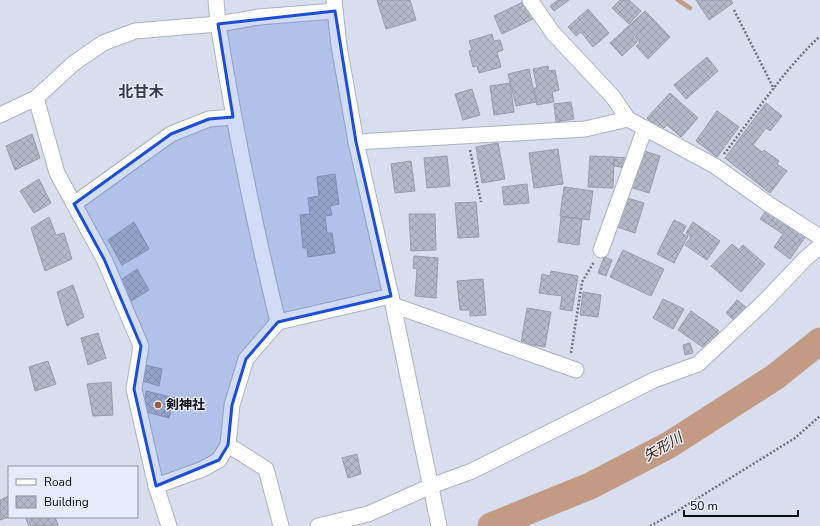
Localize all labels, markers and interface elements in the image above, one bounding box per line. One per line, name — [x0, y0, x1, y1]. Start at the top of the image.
district label: 北甘木 — [118, 82, 164, 102]
place label: 剣神社 — [166, 396, 205, 414]
marker: 剣神社 — [153, 400, 163, 410]
water label: 矢形川 — [640, 427, 688, 466]
legend — [8, 466, 138, 518]
text: Road — [44, 474, 72, 490]
scale bar — [684, 492, 798, 518]
text: Building — [44, 494, 89, 510]
text: 50 m — [690, 498, 718, 514]

